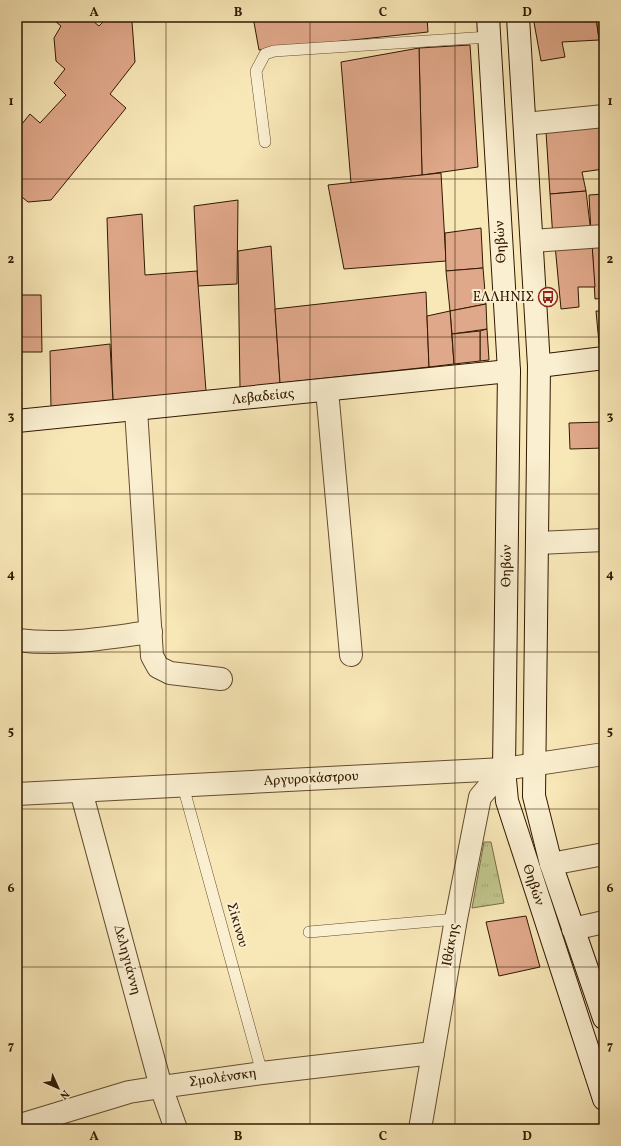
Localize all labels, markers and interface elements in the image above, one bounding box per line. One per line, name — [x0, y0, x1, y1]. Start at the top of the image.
text: A — [89, 4, 99, 22]
text: B — [234, 4, 243, 22]
text: C — [379, 4, 387, 22]
text: D — [522, 4, 532, 22]
text: 1 — [8, 93, 14, 111]
text: 1 — [607, 93, 613, 111]
street label: Θηβών — [490, 220, 512, 264]
text: 2 — [8, 251, 15, 269]
text: 2 — [607, 251, 614, 269]
bus stop icon: ΕΛΛΗΝΙΣ — [537, 286, 559, 308]
place label: ΕΛΛΗΝΙΣ — [473, 288, 534, 307]
street label: Λεβαδείας — [231, 384, 295, 410]
text: 3 — [8, 408, 15, 426]
text: 3 — [607, 408, 614, 426]
street label: Θηβών — [497, 544, 517, 587]
text: 4 — [7, 566, 15, 584]
text: 4 — [606, 566, 614, 584]
text: 5 — [8, 723, 14, 741]
text: 5 — [607, 723, 613, 741]
street label: Αργυροκάστρου — [263, 767, 359, 791]
street label: Θηβών — [517, 862, 549, 908]
text: 6 — [7, 880, 15, 898]
text: 6 — [606, 880, 614, 898]
street label: Σίκινου — [222, 900, 252, 950]
street label: Ιθάκης — [438, 922, 464, 968]
street label: Δεληγιάννη — [109, 923, 145, 997]
text: 7 — [8, 1038, 14, 1056]
text: 7 — [607, 1038, 613, 1056]
street label: Σμολένσκη — [188, 1064, 258, 1092]
north arrow — [38, 1068, 78, 1108]
text: N — [56, 1086, 72, 1102]
text: A — [89, 1128, 99, 1146]
text: B — [234, 1128, 243, 1146]
text: C — [379, 1128, 387, 1146]
text: D — [522, 1128, 532, 1146]

